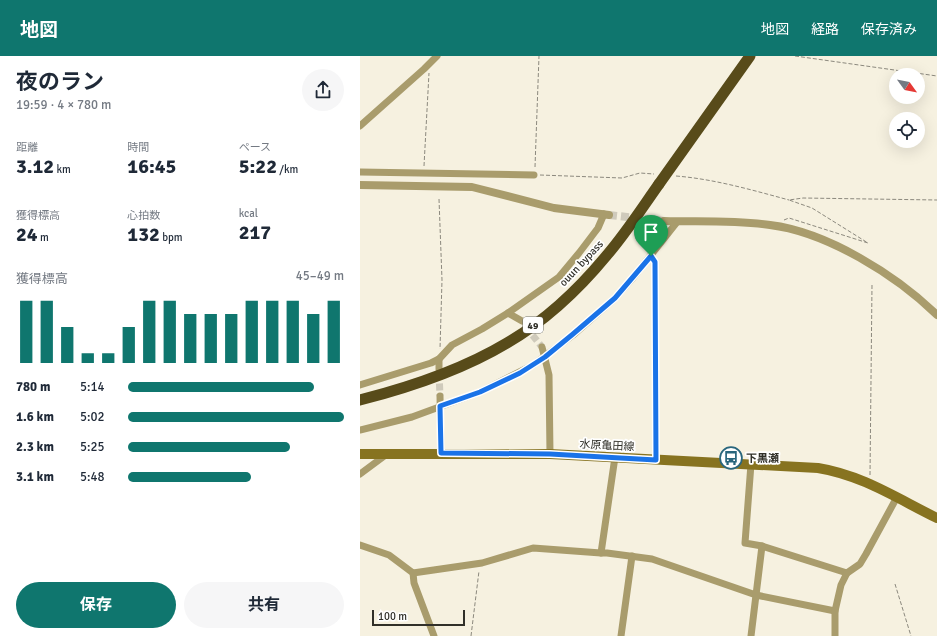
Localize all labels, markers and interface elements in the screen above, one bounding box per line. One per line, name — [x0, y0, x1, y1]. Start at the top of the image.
text: 地図 — [20, 18, 58, 42]
text: 地図 — [761, 21, 789, 38]
text: 経路 — [811, 21, 839, 38]
text: 保存済み — [861, 21, 917, 38]
text: 夜のラン — [16, 68, 104, 95]
north arrow — [889, 68, 925, 104]
map controls — [889, 68, 925, 148]
button: share — [302, 69, 344, 111]
text: 19:59 · 4 × 780 m — [16, 97, 111, 113]
button: locate — [889, 112, 925, 148]
text: 距離 — [16, 141, 38, 154]
text: 時間 — [127, 141, 149, 154]
text: ペース — [239, 141, 271, 154]
text: 3.12 — [16, 154, 54, 179]
text: 16:45 — [127, 154, 176, 179]
text: 5:22 — [239, 154, 277, 179]
text: km — [54, 163, 71, 176]
text: /km — [277, 163, 298, 176]
text: kcal — [239, 207, 258, 220]
text: 獲得標高 — [16, 209, 60, 222]
text: 心拍数 — [127, 209, 160, 222]
pin — [634, 215, 668, 256]
text: 217 — [239, 220, 271, 245]
icon: arrive — [640, 221, 662, 243]
text: 24 — [16, 222, 38, 247]
text: 132 — [127, 222, 160, 247]
text: m — [38, 231, 49, 244]
text: bpm — [160, 231, 183, 244]
street label: ouun bypass — [557, 238, 606, 289]
text: 45–49 m — [296, 268, 344, 284]
text: 獲得標高 — [16, 271, 68, 287]
road number: 49 — [523, 317, 543, 333]
text: 780 m — [16, 379, 50, 395]
text: 5:14 — [80, 379, 105, 395]
text: 1.6 km — [16, 409, 54, 425]
text: 5:02 — [80, 409, 105, 425]
street label: 水原亀田線 — [579, 438, 635, 453]
text: 2.3 km — [16, 439, 54, 455]
text: 5:25 — [80, 439, 105, 455]
bus stop icon: 下黒瀬 — [718, 445, 744, 471]
place label: 下黒瀬 — [746, 452, 779, 465]
text: 3.1 km — [16, 469, 54, 485]
text: 5:48 — [80, 469, 105, 485]
button: 保存 — [16, 582, 176, 628]
button: 共有 — [184, 582, 344, 628]
scale bar — [372, 608, 465, 627]
text: 100 m — [378, 610, 407, 623]

